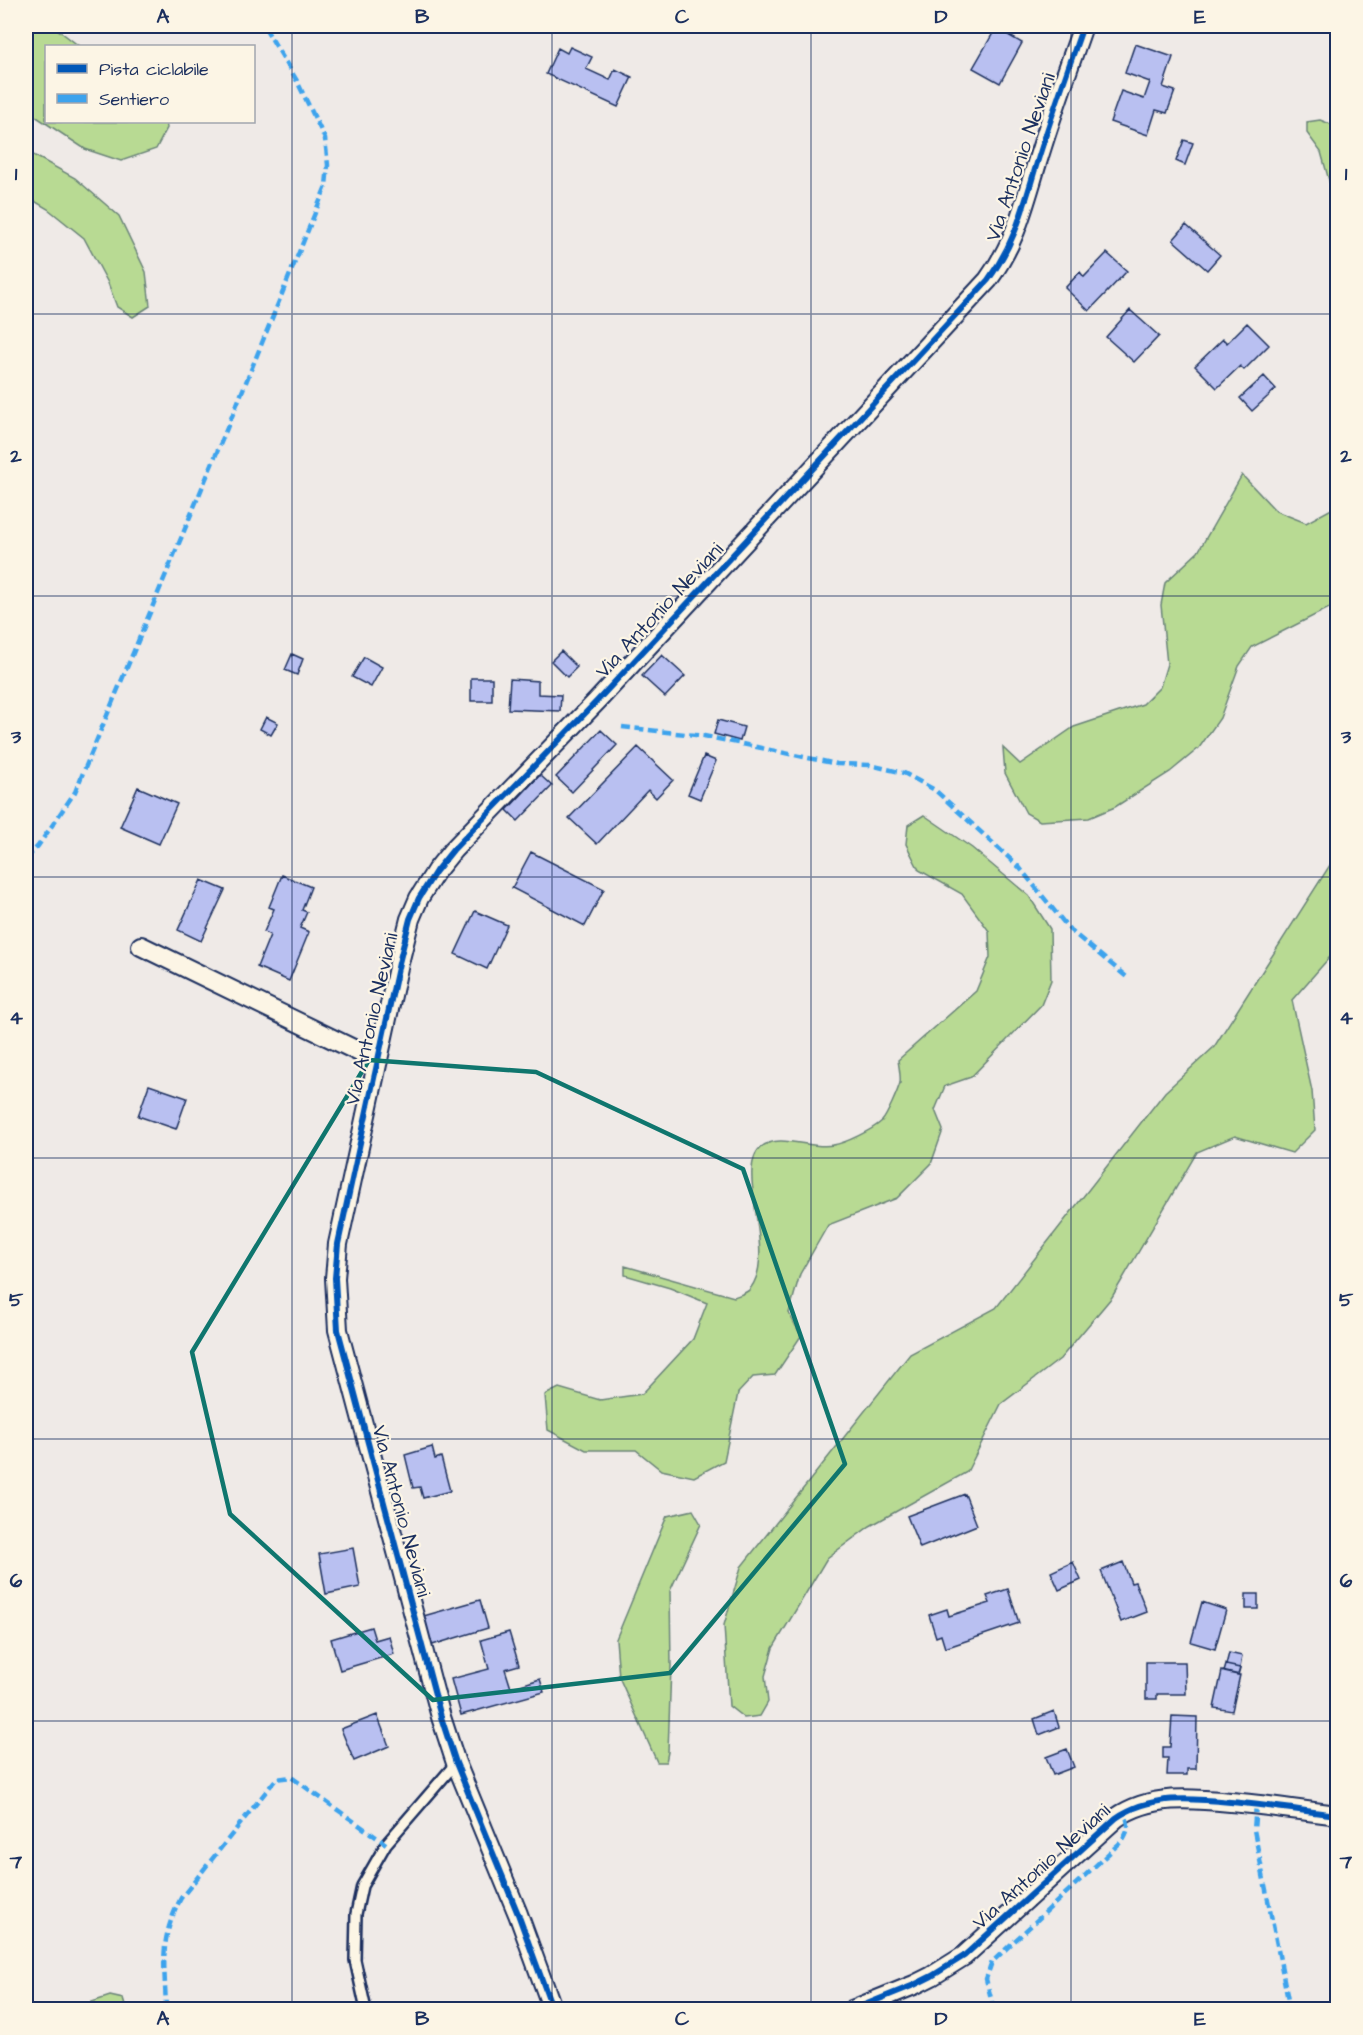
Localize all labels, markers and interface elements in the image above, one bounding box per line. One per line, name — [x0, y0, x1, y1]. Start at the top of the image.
text: A — [157, 3, 170, 31]
text: B — [415, 3, 430, 31]
text: C — [675, 3, 690, 31]
text: D — [935, 3, 948, 31]
text: E — [1194, 3, 1206, 31]
legend — [45, 45, 255, 123]
text: Pista ciclabile — [99, 57, 209, 82]
street label: Via Antonio Neviani — [978, 69, 1063, 245]
text: Sentiero — [99, 87, 169, 112]
text: 1 — [15, 160, 18, 188]
text: 1 — [1345, 160, 1348, 188]
text: 2 — [9, 442, 22, 470]
text: 2 — [1339, 442, 1352, 470]
street label: Via Antonio Neviani — [589, 536, 730, 685]
text: 3 — [10, 723, 22, 751]
text: 3 — [1340, 723, 1352, 751]
street label: Via Antonio Neviani — [337, 930, 405, 1108]
text: 4 — [9, 1004, 23, 1032]
text: 4 — [1339, 1004, 1353, 1032]
text: 5 — [9, 1286, 24, 1314]
text: 5 — [1339, 1286, 1354, 1314]
street label: Via Antonio Neviani — [365, 1422, 438, 1600]
text: 6 — [10, 1567, 23, 1595]
text: 6 — [1340, 1567, 1353, 1595]
street label: Via Antonio Neviani — [966, 1797, 1117, 1936]
text: 7 — [9, 1848, 23, 1876]
text: 7 — [1339, 1848, 1353, 1876]
text: A — [157, 2005, 170, 2033]
text: B — [415, 2005, 430, 2033]
text: C — [675, 2005, 690, 2033]
text: D — [935, 2005, 948, 2033]
text: E — [1194, 2005, 1206, 2033]

